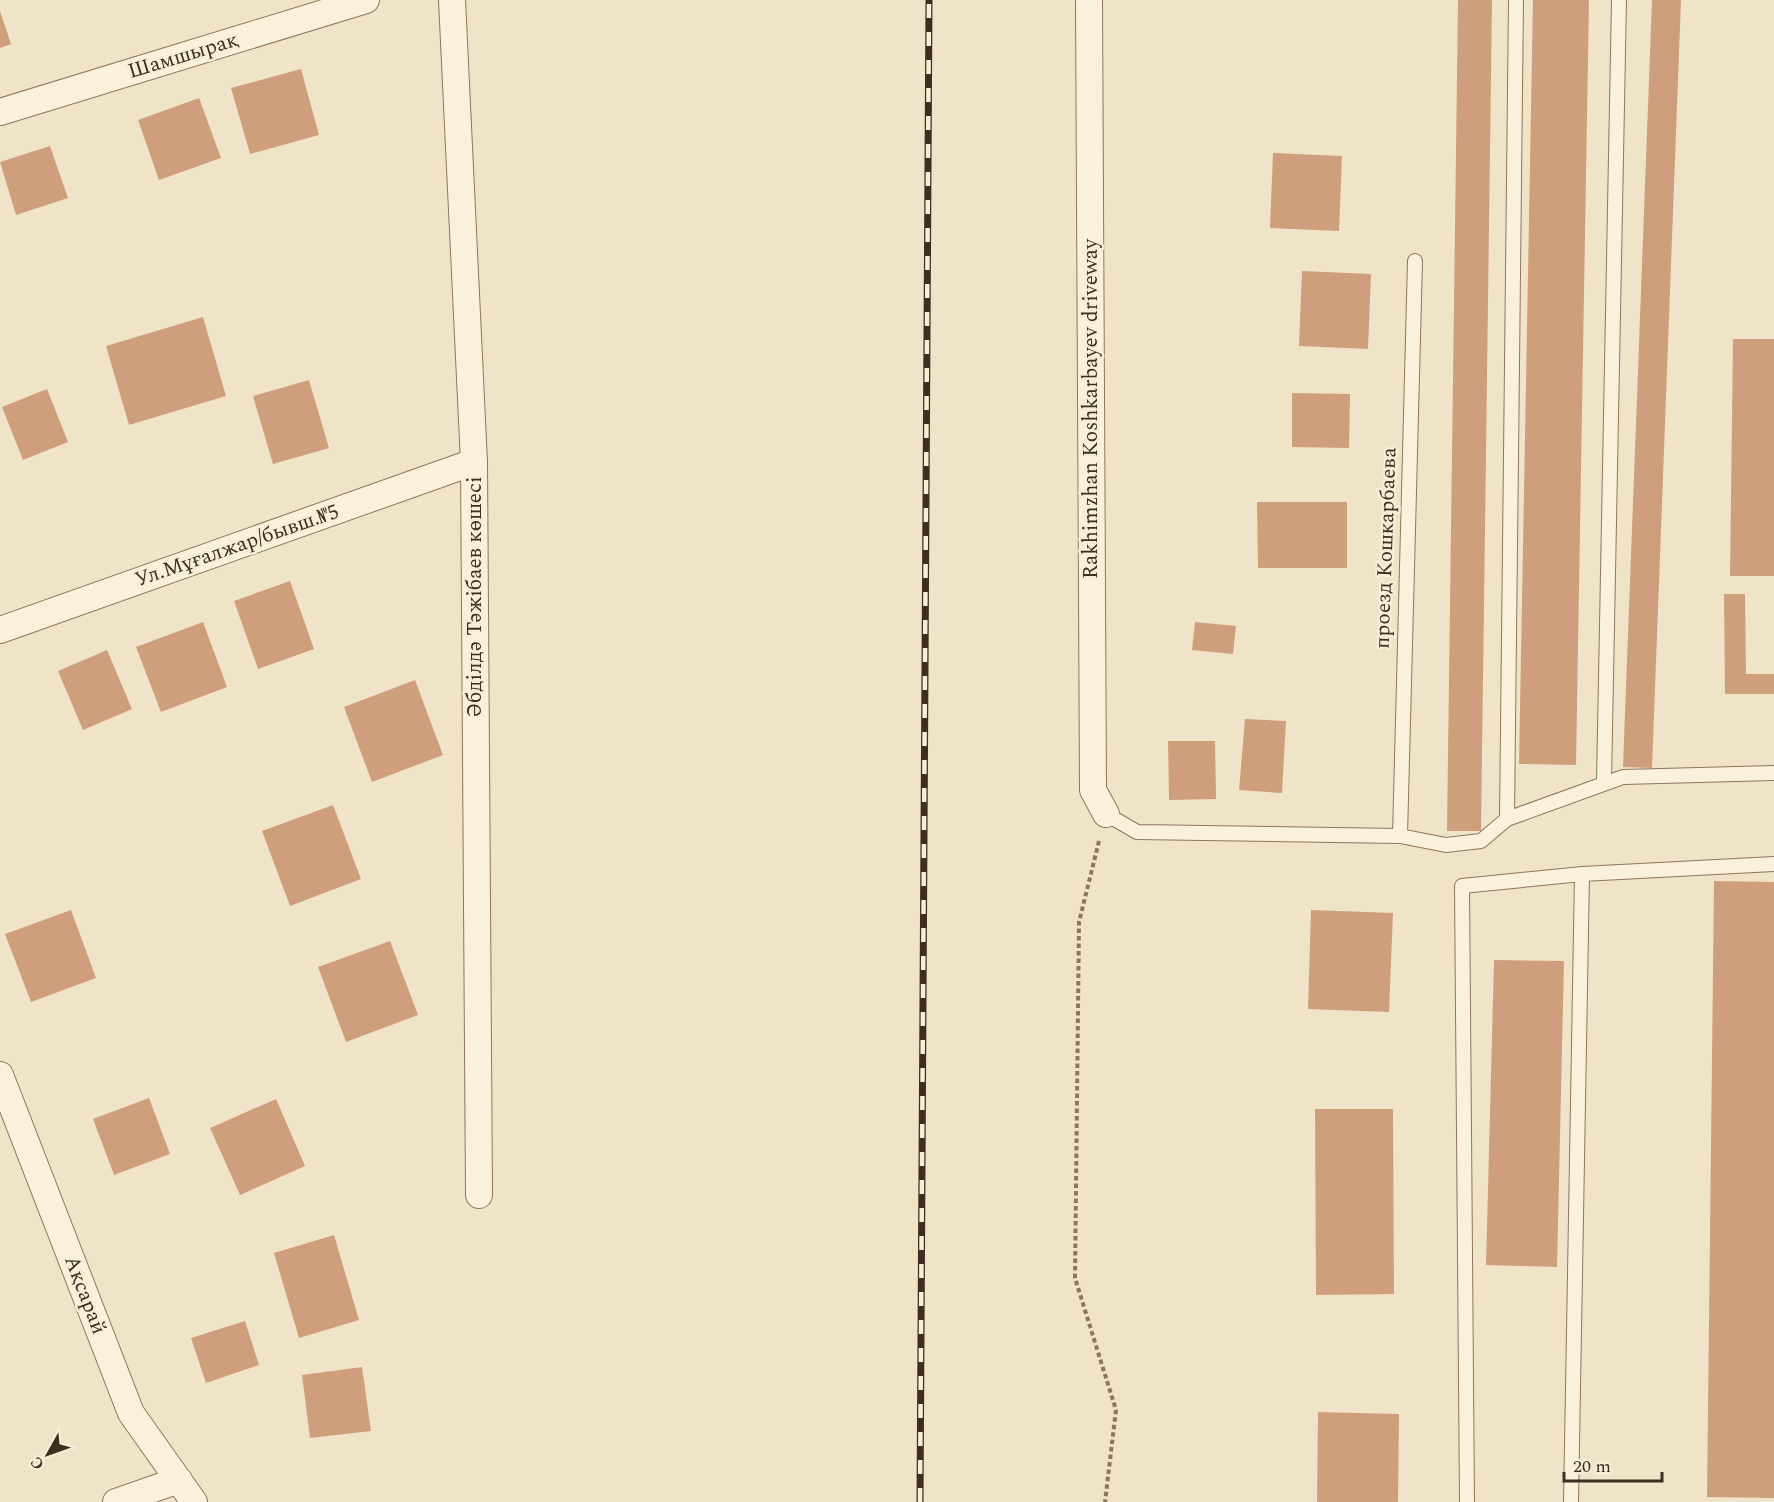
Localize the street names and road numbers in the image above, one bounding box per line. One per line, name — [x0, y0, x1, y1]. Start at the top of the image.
street label: Шамшырақ — [124, 24, 242, 88]
street label: Rakhimzhan Koshkarbayev driveway — [1075, 238, 1107, 579]
street label: проезд Кошкарбаева — [1366, 446, 1406, 649]
street label: Әбділдә Тәжібаев көшесі — [459, 476, 491, 718]
street label: Ул.Мұғалжар/бывш.№5 — [131, 496, 343, 596]
street label: Ақсарай — [55, 1251, 115, 1339]

